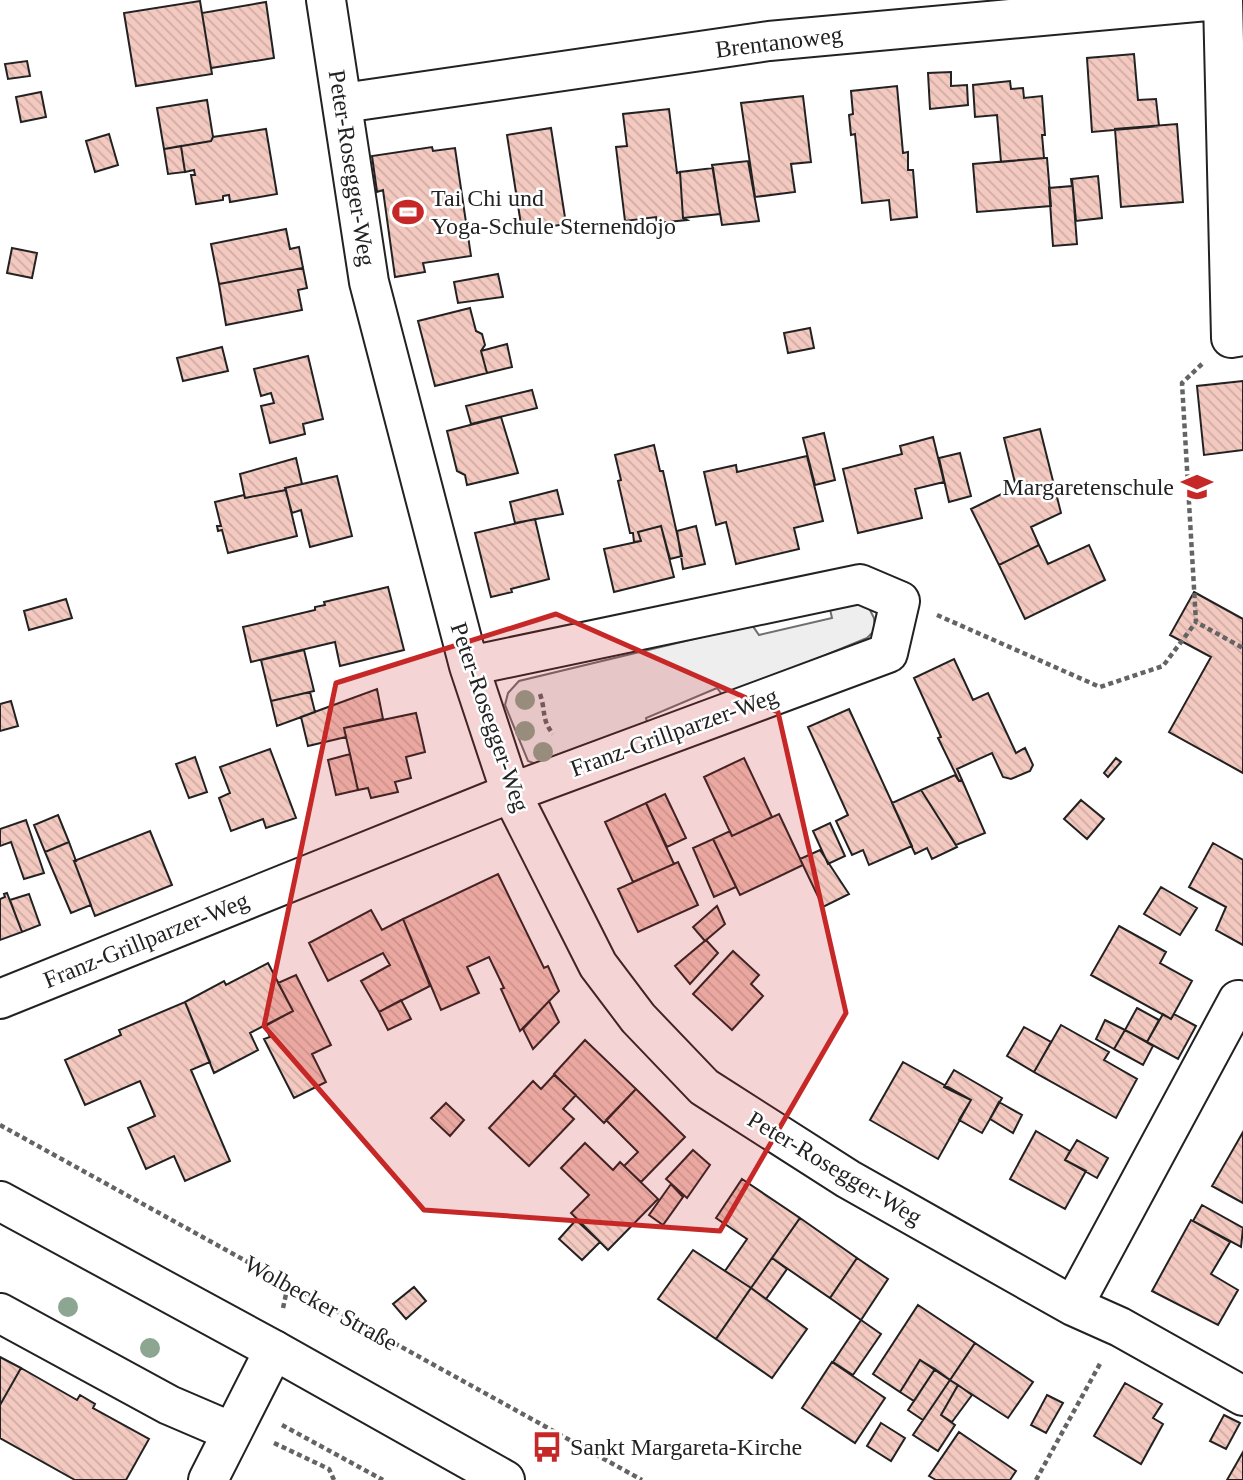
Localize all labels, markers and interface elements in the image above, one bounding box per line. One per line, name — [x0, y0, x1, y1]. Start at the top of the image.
street label: Brentanoweg — [714, 21, 844, 63]
street label: Peter-Rosegger-Weg — [324, 68, 380, 268]
place label: Tai Chi und Yoga-Schule Sternendojo — [431, 185, 676, 239]
sports icon: Tai Chi und Yoga-Schule Sternendojo — [391, 195, 425, 229]
school or university icon: Margaretenschule — [1180, 470, 1214, 504]
place label: Margaretenschule — [1003, 474, 1174, 500]
street label: Peter-Rosegger-Weg — [445, 619, 535, 815]
street label: Franz-Grillparzer-Weg — [567, 682, 781, 782]
street label: Franz-Grillparzer-Weg — [40, 887, 252, 993]
street label: Peter-Rosegger-Weg — [743, 1106, 927, 1230]
street label: Wolbecker Straße — [240, 1250, 402, 1356]
bus stop icon: Sankt Margareta-Kirche — [530, 1430, 564, 1464]
place label: Sankt Margareta-Kirche — [570, 1434, 802, 1460]

